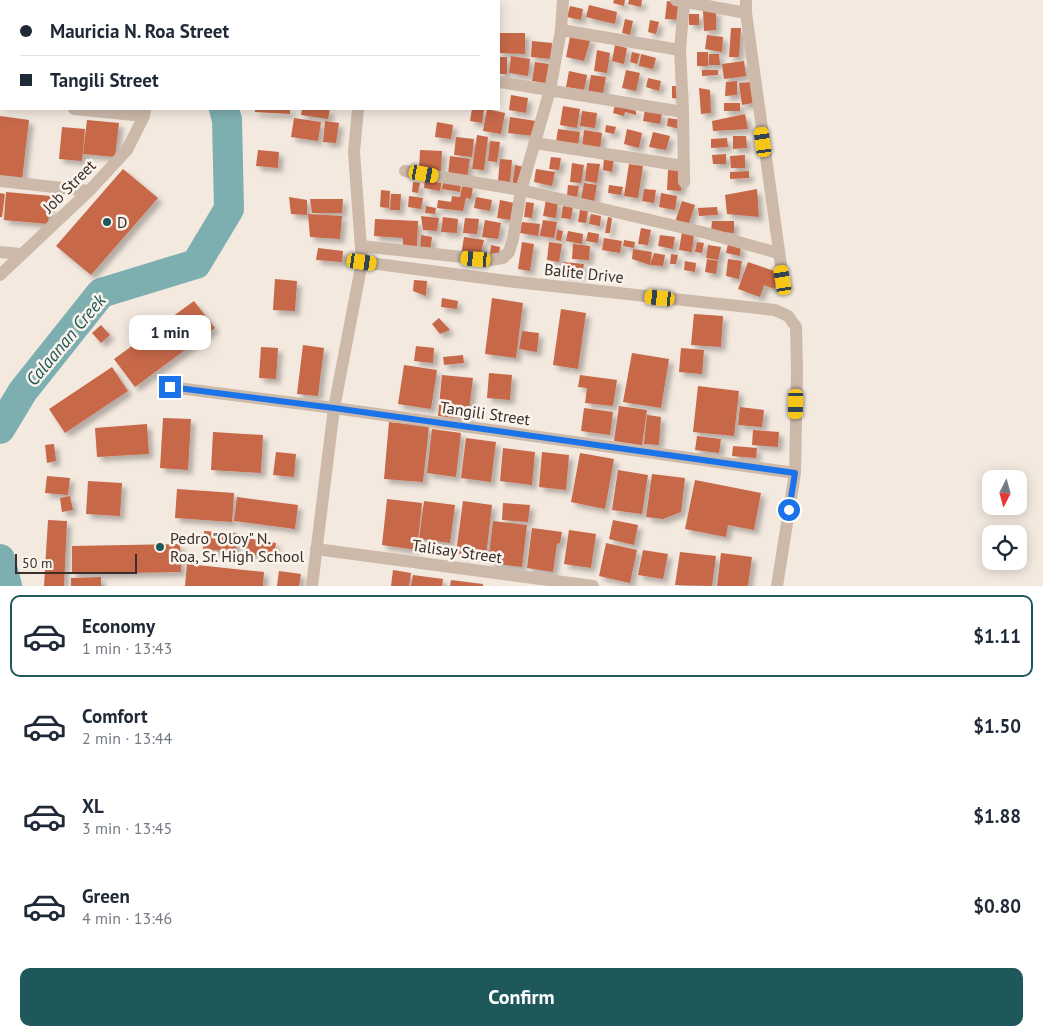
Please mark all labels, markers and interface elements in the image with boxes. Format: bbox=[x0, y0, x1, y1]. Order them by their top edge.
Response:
text: Mauricia N. Roa Street bbox=[50, 19, 229, 43]
text: Tangili Street bbox=[50, 68, 159, 92]
car bbox=[753, 126, 772, 158]
street label: Job Street bbox=[38, 155, 100, 217]
car bbox=[407, 164, 440, 184]
place label: D bbox=[117, 212, 127, 232]
marker: D bbox=[101, 216, 113, 228]
car bbox=[460, 250, 491, 268]
car bbox=[346, 252, 377, 272]
street label: Balite Drive bbox=[543, 259, 625, 287]
car bbox=[773, 264, 792, 296]
water label: Calaanan Creek bbox=[21, 288, 111, 390]
car bbox=[644, 289, 675, 307]
callout: 1 min bbox=[129, 314, 211, 350]
text: 1 min bbox=[150, 322, 190, 342]
route end bbox=[159, 376, 181, 398]
car bbox=[788, 389, 803, 419]
street label: Tangili Street bbox=[439, 397, 532, 429]
north arrow bbox=[982, 470, 1028, 515]
map controls bbox=[982, 470, 1027, 570]
route start bbox=[778, 499, 800, 521]
button: locate bbox=[982, 525, 1027, 570]
place label: Pedro "Oloy" N. Roa, Sr. High School bbox=[170, 528, 305, 566]
street label: Talisay Street bbox=[411, 535, 504, 567]
marker: Pedro "Oloy" N. Roa, Sr. High School bbox=[154, 541, 166, 553]
scale bar bbox=[15, 551, 138, 574]
text: 50 m bbox=[22, 554, 52, 572]
icon: car bbox=[22, 614, 67, 659]
text: Economy bbox=[82, 614, 155, 638]
text: $1.11 bbox=[973, 624, 1021, 648]
text: 1 min · 13:43 bbox=[82, 638, 172, 658]
icon: car bbox=[22, 704, 67, 749]
text: Comfort bbox=[82, 704, 148, 728]
text: $1.50 bbox=[973, 714, 1021, 738]
text: 2 min · 13:44 bbox=[82, 728, 172, 748]
icon: car bbox=[22, 794, 67, 839]
text: XL bbox=[82, 794, 104, 818]
text: $1.88 bbox=[973, 804, 1021, 828]
text: 3 min · 13:45 bbox=[82, 818, 172, 838]
icon: car bbox=[22, 884, 67, 929]
text: Green bbox=[82, 884, 130, 908]
text: $0.80 bbox=[973, 894, 1021, 918]
text: 4 min · 13:46 bbox=[82, 908, 172, 928]
button: Confirm bbox=[20, 968, 1023, 1026]

